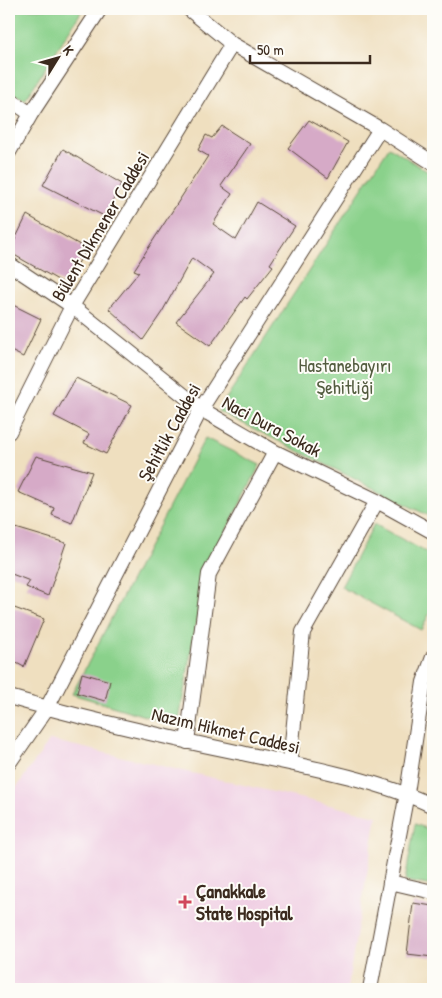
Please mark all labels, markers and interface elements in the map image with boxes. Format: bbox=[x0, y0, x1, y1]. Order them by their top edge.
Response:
north arrow bbox=[32, 32, 82, 82]
scale bar bbox=[250, 32, 370, 64]
text: 50 m bbox=[257, 39, 284, 60]
text: K bbox=[59, 41, 79, 59]
street label: Bülent Dikmener Caddesi bbox=[45, 146, 155, 306]
park label: Hastanebayırı Şehitliği bbox=[299, 352, 391, 400]
street label: Şehitlik Caddesi bbox=[131, 378, 207, 486]
street label: Naci Dura Sokak bbox=[218, 389, 326, 463]
street label: Nazım Hikmet Caddesi bbox=[149, 700, 303, 760]
place label: Çanakkale State Hospital bbox=[196, 878, 293, 927]
marker: Çanakkale State Hospital bbox=[178, 895, 192, 909]

